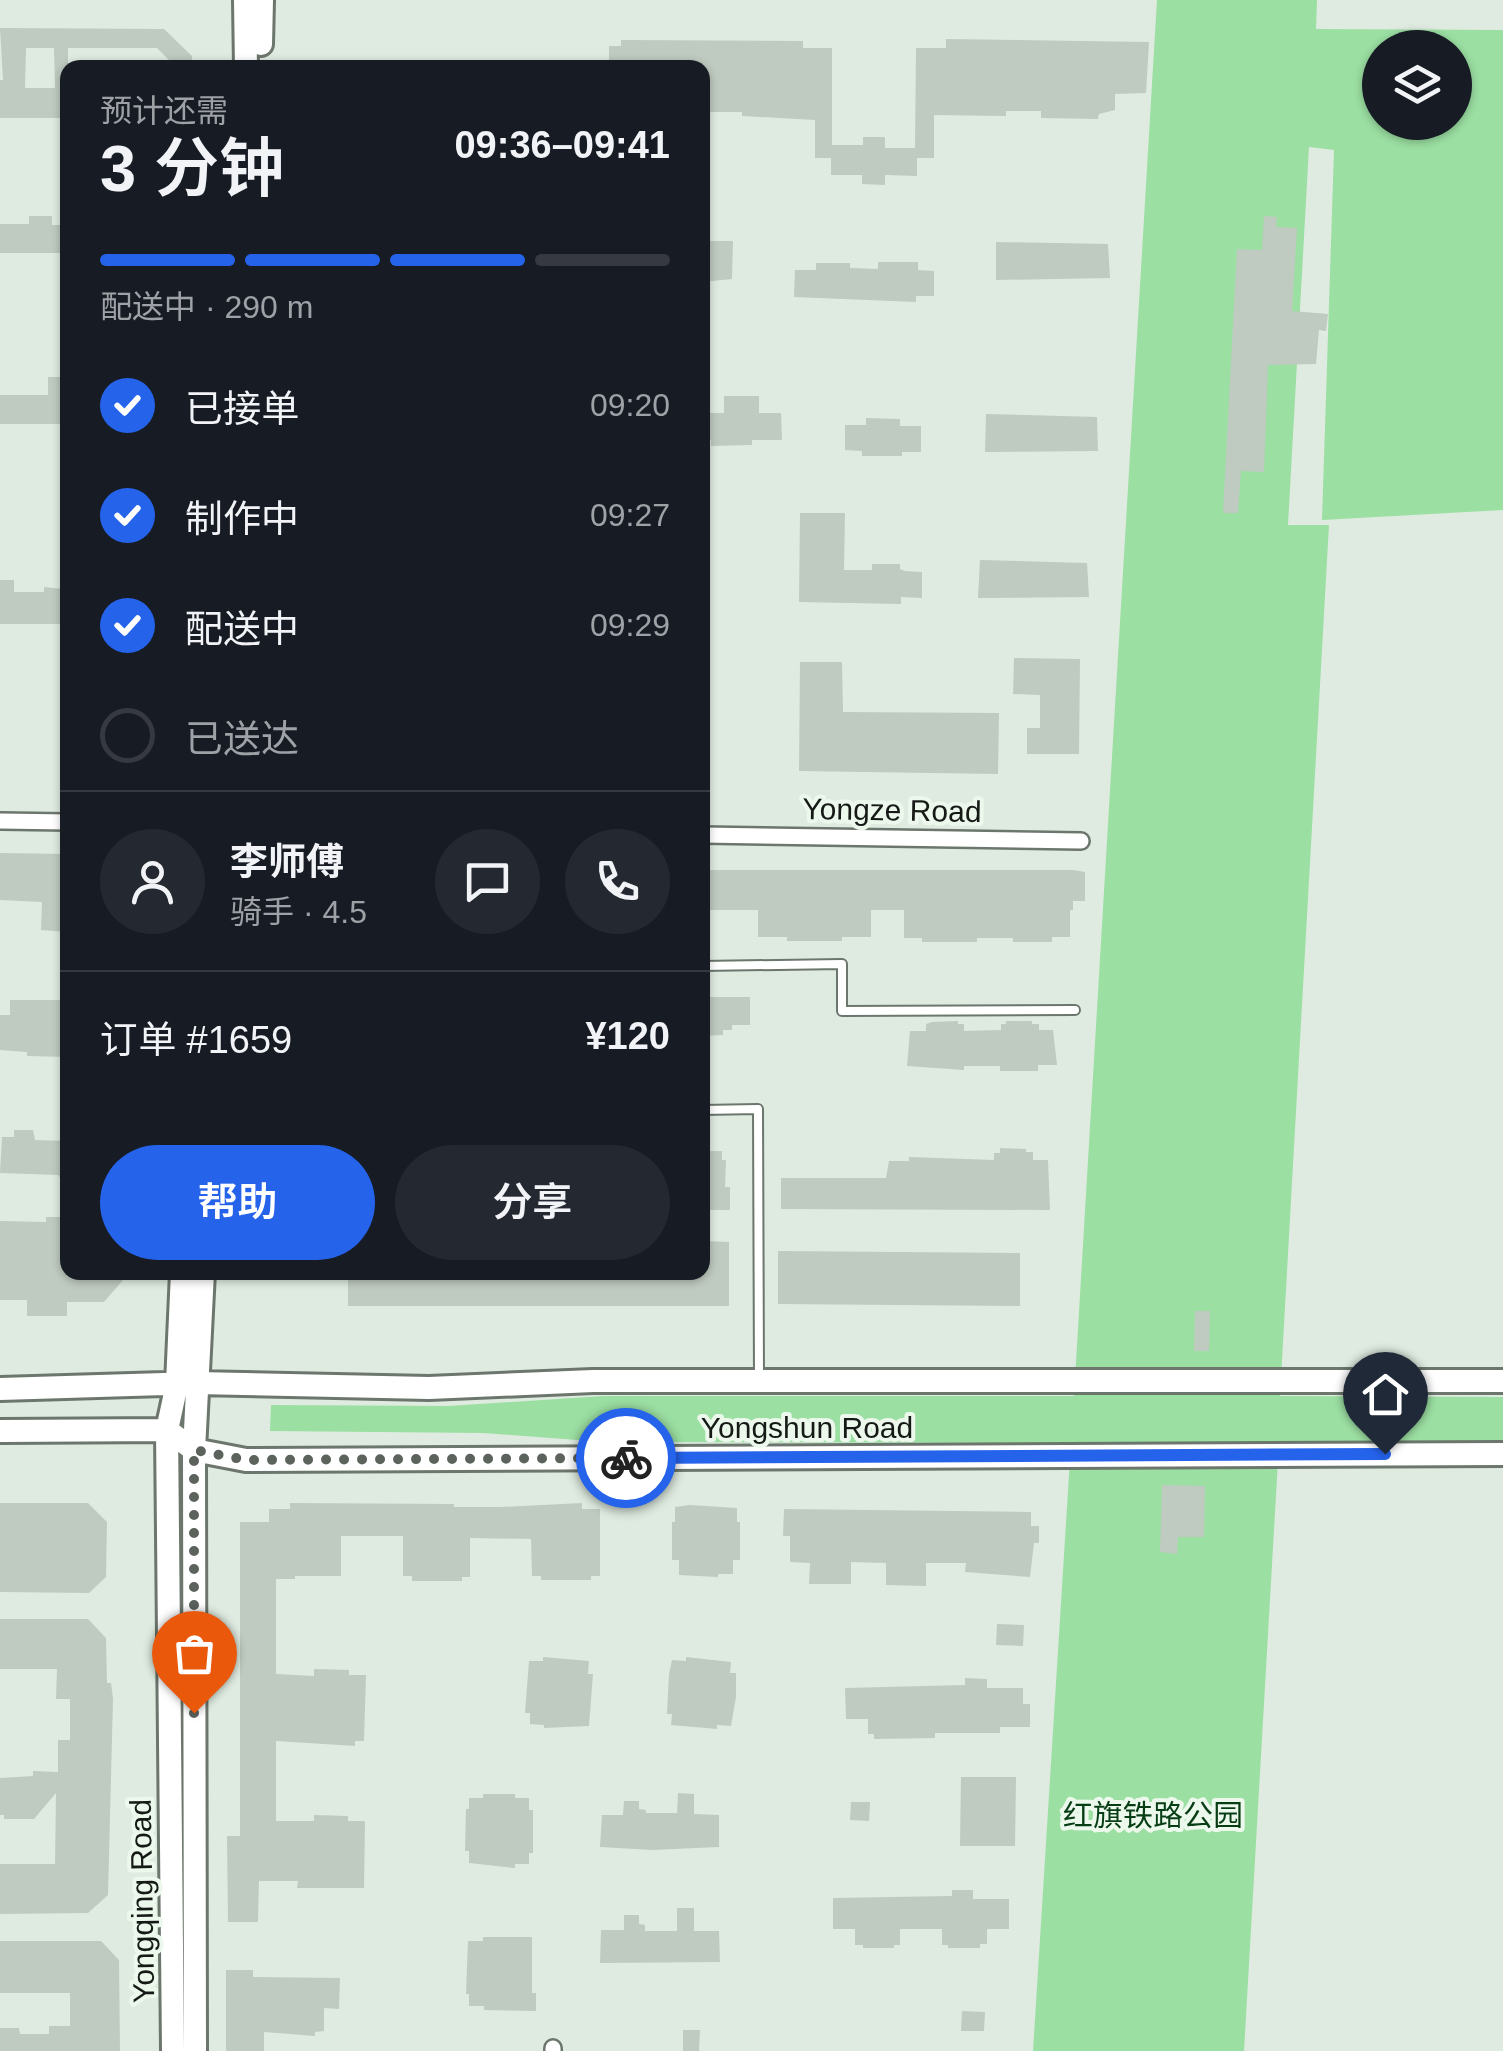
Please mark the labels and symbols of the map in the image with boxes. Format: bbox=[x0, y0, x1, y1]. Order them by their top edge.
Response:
street label: Yongze Road bbox=[802, 792, 982, 828]
pin bbox=[1343, 1352, 1428, 1455]
courier bbox=[576, 1408, 676, 1508]
street label: Yongshun Road bbox=[701, 1411, 913, 1444]
pin bbox=[152, 1611, 237, 1714]
street label: Yongqing Road bbox=[124, 1799, 160, 2003]
park label: 红旗铁路公园 bbox=[1063, 1799, 1243, 1832]

